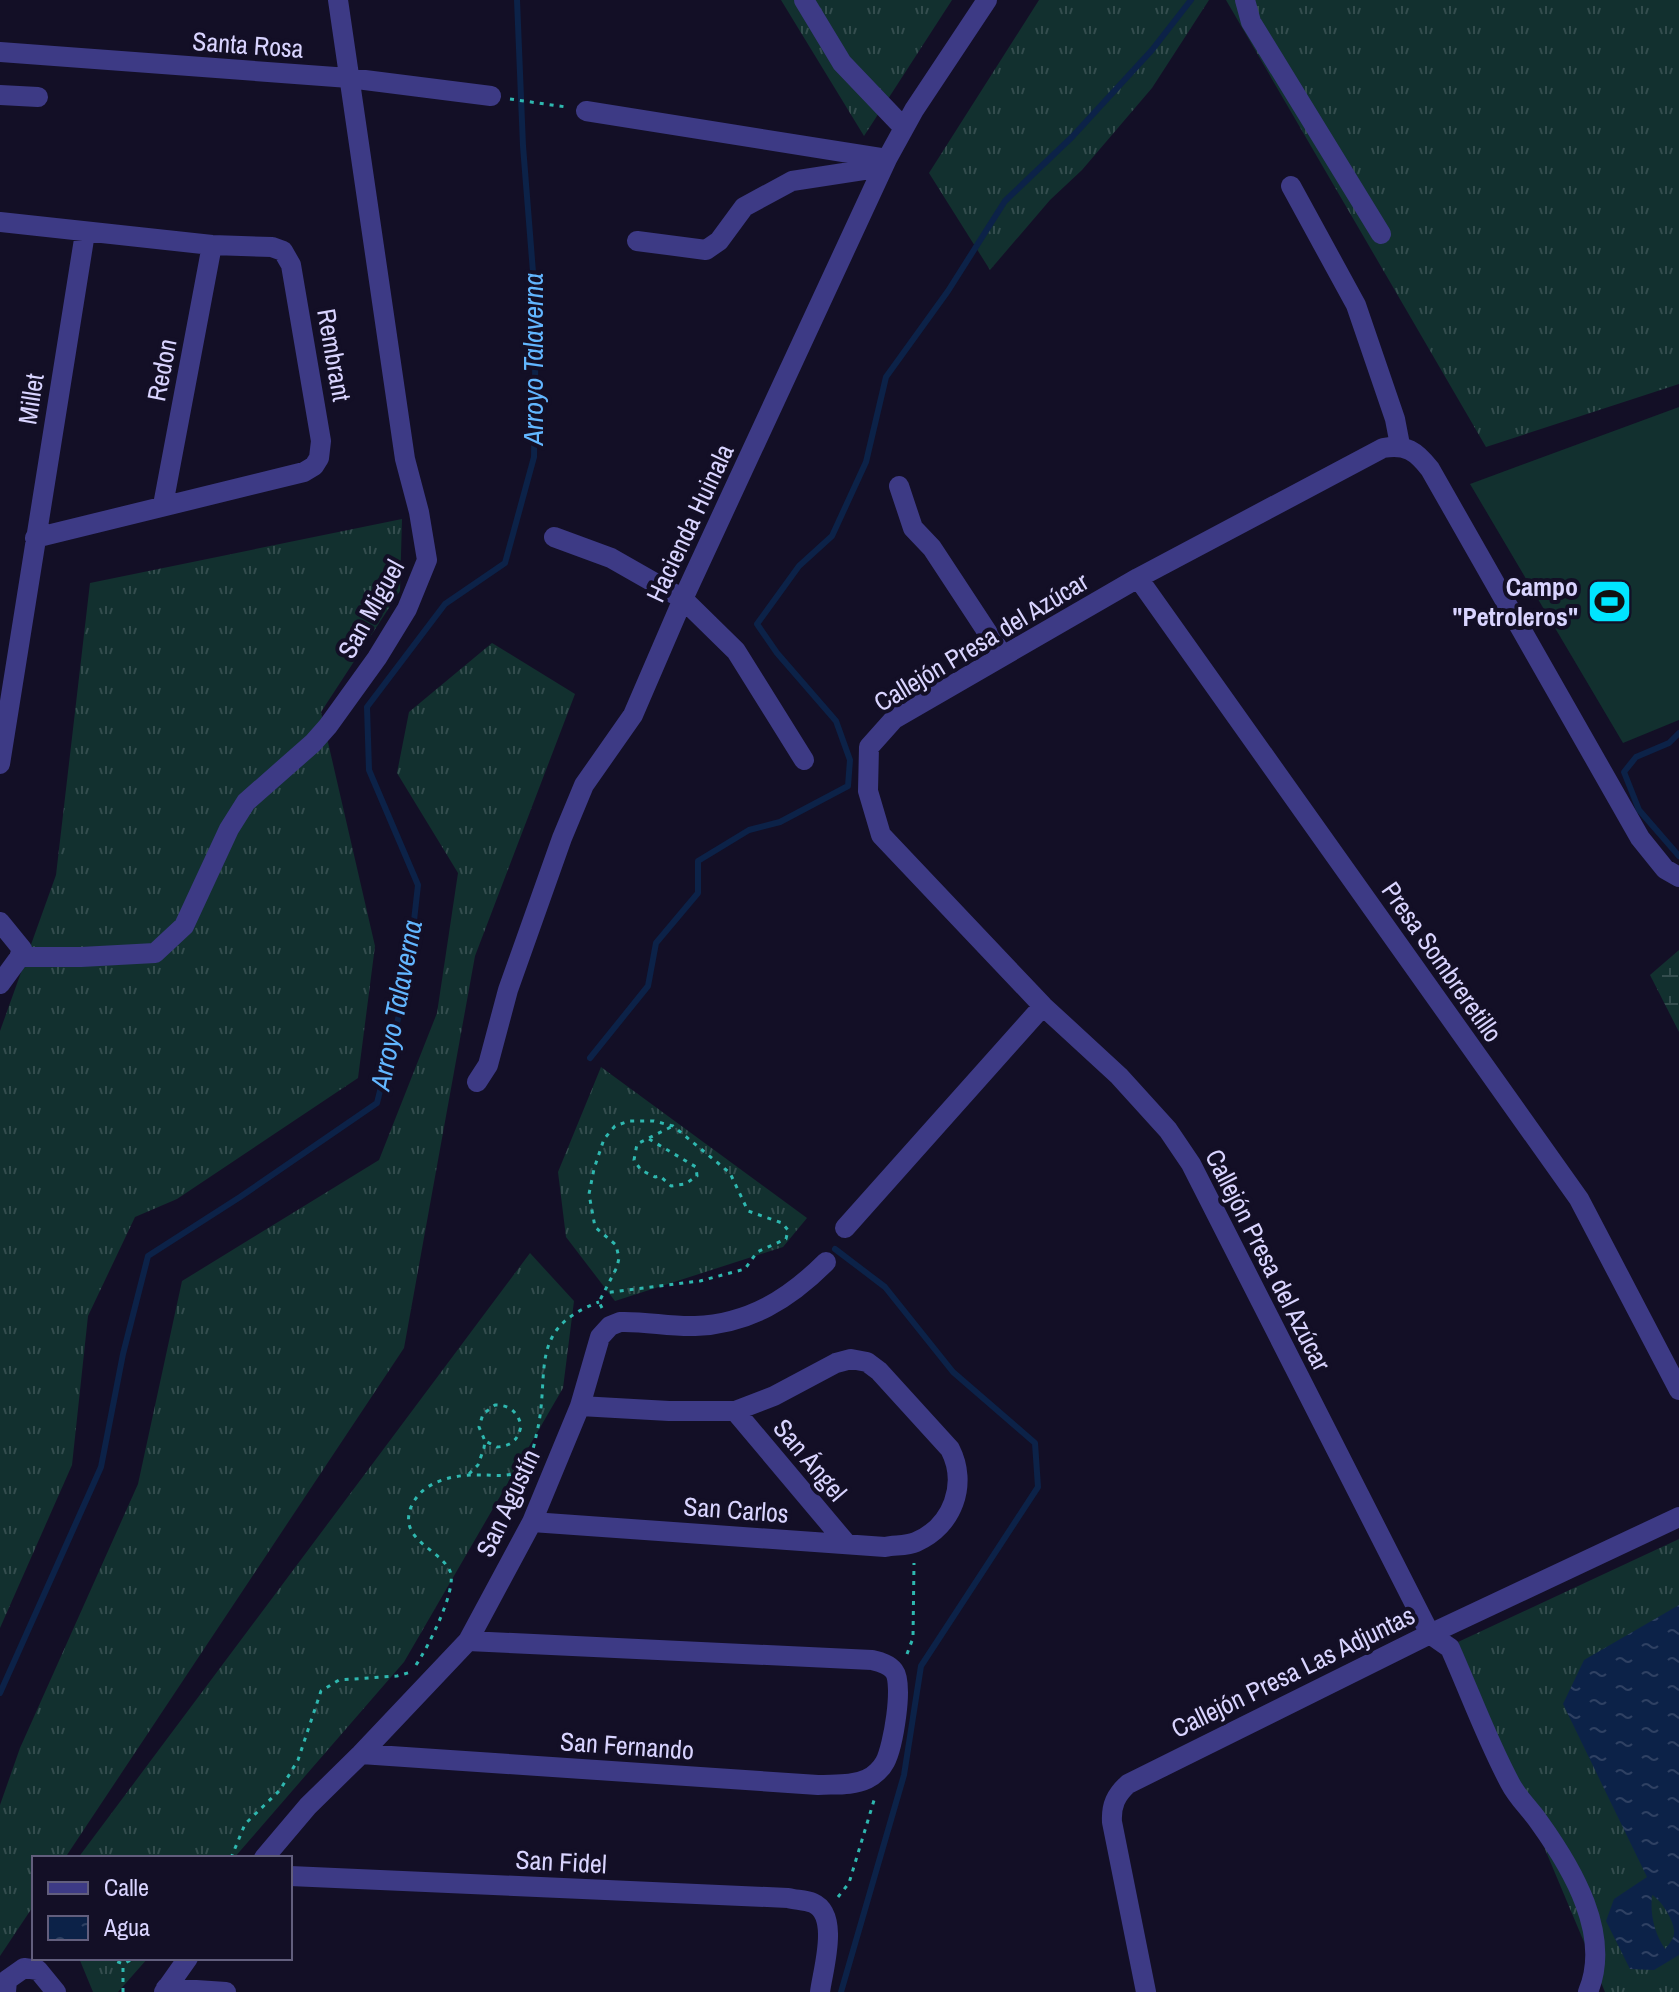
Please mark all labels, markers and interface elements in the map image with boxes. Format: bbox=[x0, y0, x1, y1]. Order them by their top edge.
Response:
street label: Santa Rosa bbox=[191, 23, 305, 66]
water label: Arroyo Talaverna bbox=[514, 273, 552, 447]
street label: Rembrant bbox=[309, 306, 360, 404]
street label: Redon bbox=[138, 336, 185, 404]
street label: Millet bbox=[9, 371, 52, 427]
street label: Hacienda Huinala bbox=[638, 438, 742, 608]
street label: San Miguel bbox=[329, 553, 412, 664]
street label: Callejón Presa del Azúcar bbox=[867, 564, 1094, 719]
place label: Campo "Petroleros" bbox=[1452, 569, 1578, 634]
sports icon: Campo "Petroleros" bbox=[1585, 578, 1633, 626]
street label: Presa Sombreretillo bbox=[1374, 875, 1511, 1049]
water label: Arroyo Talaverna bbox=[361, 917, 431, 1095]
street label: Callejón Presa del Azúcar bbox=[1197, 1143, 1339, 1376]
street label: San Ángel bbox=[766, 1411, 855, 1508]
street label: San Agustín bbox=[467, 1443, 548, 1562]
street label: San Carlos bbox=[682, 1488, 790, 1531]
street label: Callejón Presa Las Adjuntas bbox=[1165, 1597, 1420, 1746]
street label: San Fernando bbox=[559, 1723, 695, 1768]
street label: San Fidel bbox=[515, 1842, 608, 1881]
legend bbox=[32, 1856, 292, 1960]
text: Calle bbox=[104, 1871, 149, 1903]
text: Agua bbox=[103, 1911, 150, 1943]

